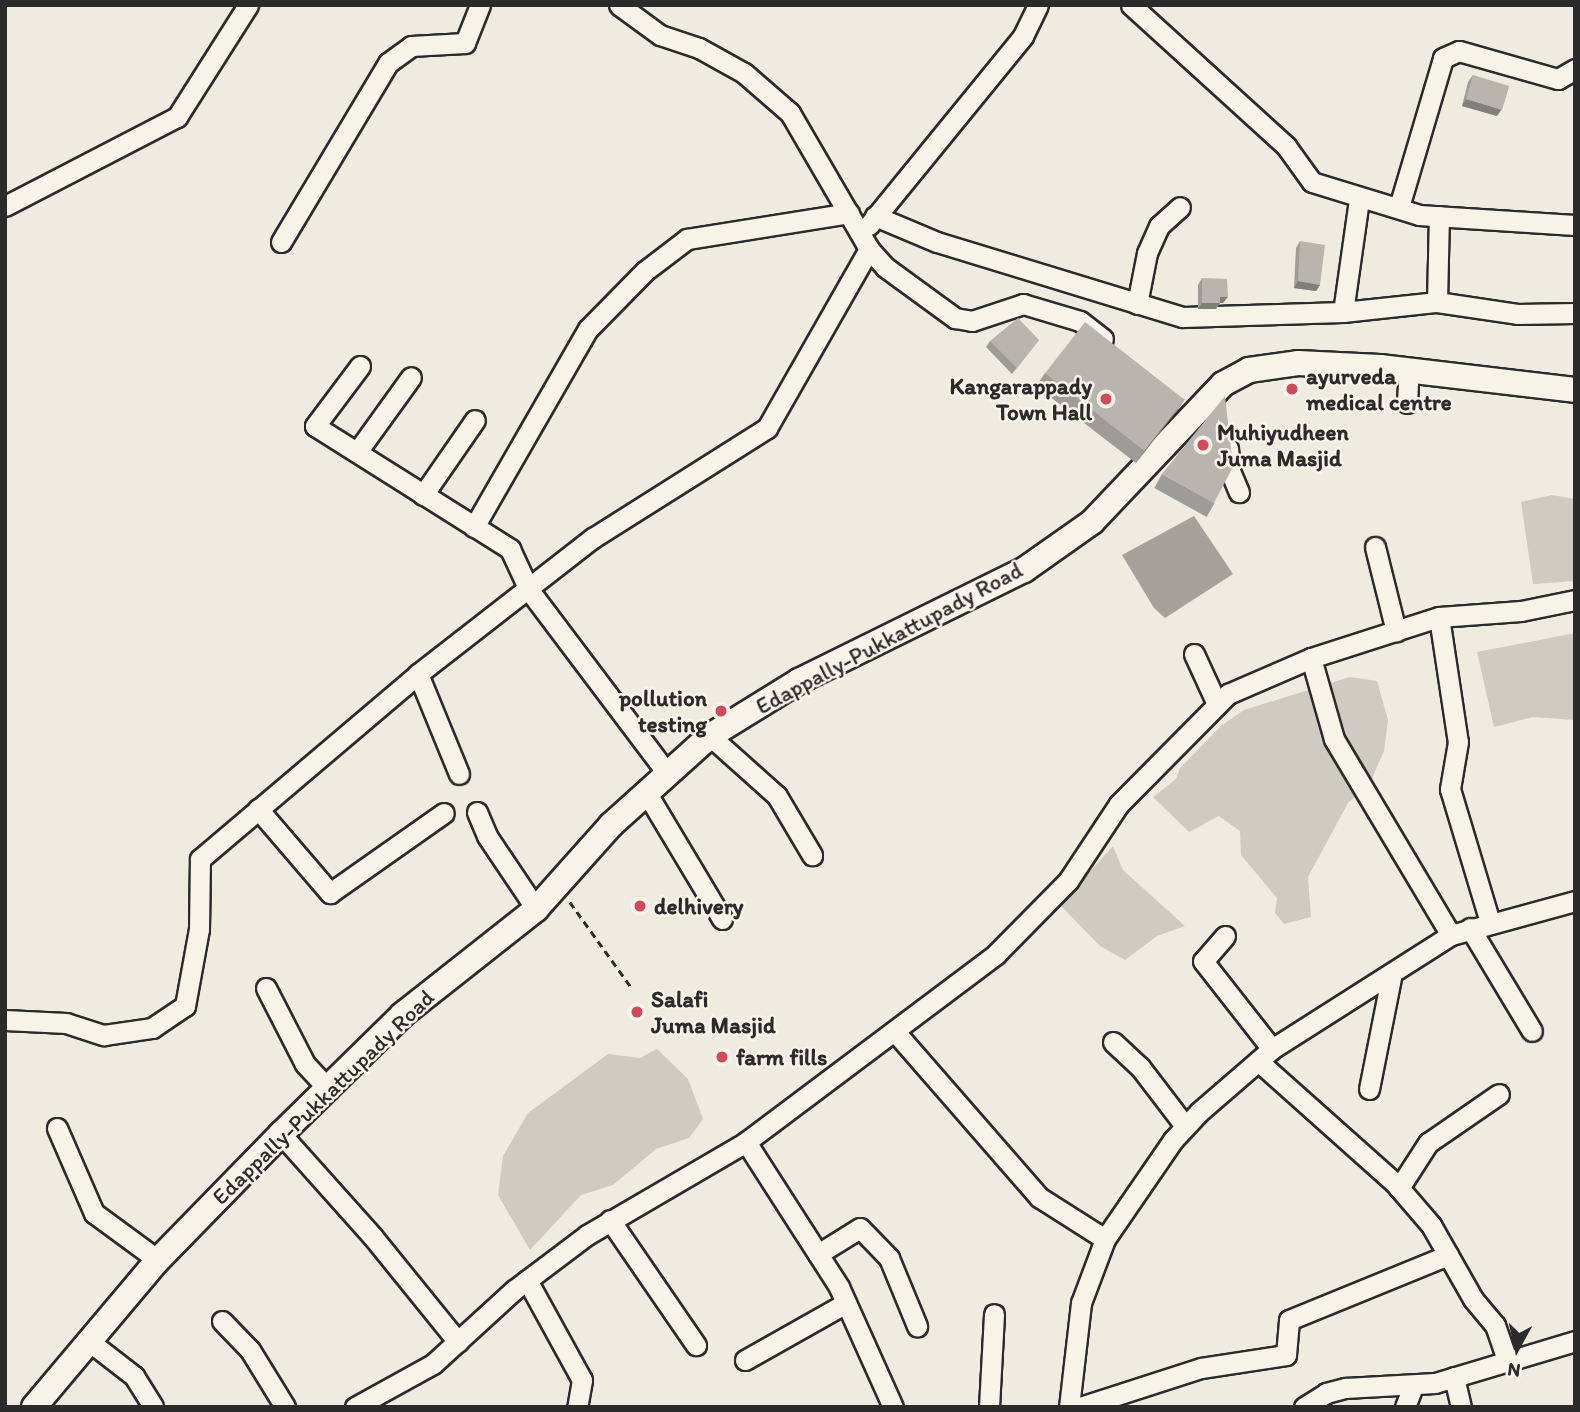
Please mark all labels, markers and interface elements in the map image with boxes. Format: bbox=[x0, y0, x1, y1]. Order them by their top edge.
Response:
place label: ayurveda medical centre bbox=[1306, 362, 1452, 416]
place label: Kangarappady Town Hall bbox=[949, 372, 1092, 426]
marker: ayurveda medical centre bbox=[1284, 381, 1300, 397]
marker: Kangarappady Town Hall bbox=[1098, 391, 1114, 407]
place label: Muhiyudheen Juma Masjid bbox=[1217, 418, 1349, 472]
marker: Muhiyudheen Juma Masjid bbox=[1195, 437, 1211, 453]
street label: Edappally-Pukkattupady Road bbox=[751, 556, 1027, 720]
place label: pollution testing bbox=[619, 684, 707, 738]
marker: pollution testing bbox=[713, 703, 729, 719]
place label: delhivery bbox=[654, 892, 743, 920]
marker: delhivery bbox=[632, 898, 648, 914]
street label: Edappally-Pukkattupady Road bbox=[206, 984, 440, 1210]
place label: Salafi Juma Masjid bbox=[651, 985, 775, 1039]
marker: Salafi Juma Masjid bbox=[629, 1004, 645, 1020]
place label: farm fills bbox=[736, 1043, 827, 1071]
marker: farm fills bbox=[714, 1049, 730, 1065]
north arrow bbox=[1482, 1314, 1552, 1384]
text: N bbox=[1506, 1358, 1522, 1383]

